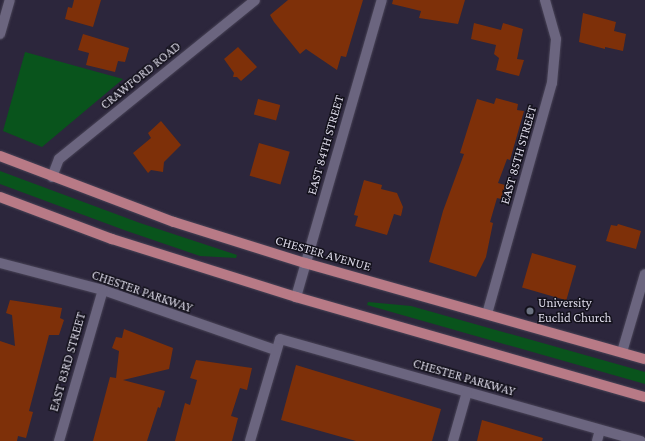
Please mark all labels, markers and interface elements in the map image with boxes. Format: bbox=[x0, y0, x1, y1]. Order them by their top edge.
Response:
street label: CRAWFORD ROAD bbox=[98, 39, 184, 113]
street label: EAST 84TH STREET bbox=[304, 93, 348, 197]
street label: EAST 85TH STREET bbox=[497, 104, 541, 206]
street label: CHESTER AVENUE bbox=[273, 233, 373, 275]
street label: CHESTER PARKWAY bbox=[89, 267, 195, 317]
place label: University Euclid Church bbox=[538, 296, 611, 327]
marker: University Euclid Church bbox=[525, 306, 535, 316]
street label: EAST 83RD STREET bbox=[46, 311, 90, 413]
street label: CHESTER PARKWAY bbox=[411, 356, 517, 400]

